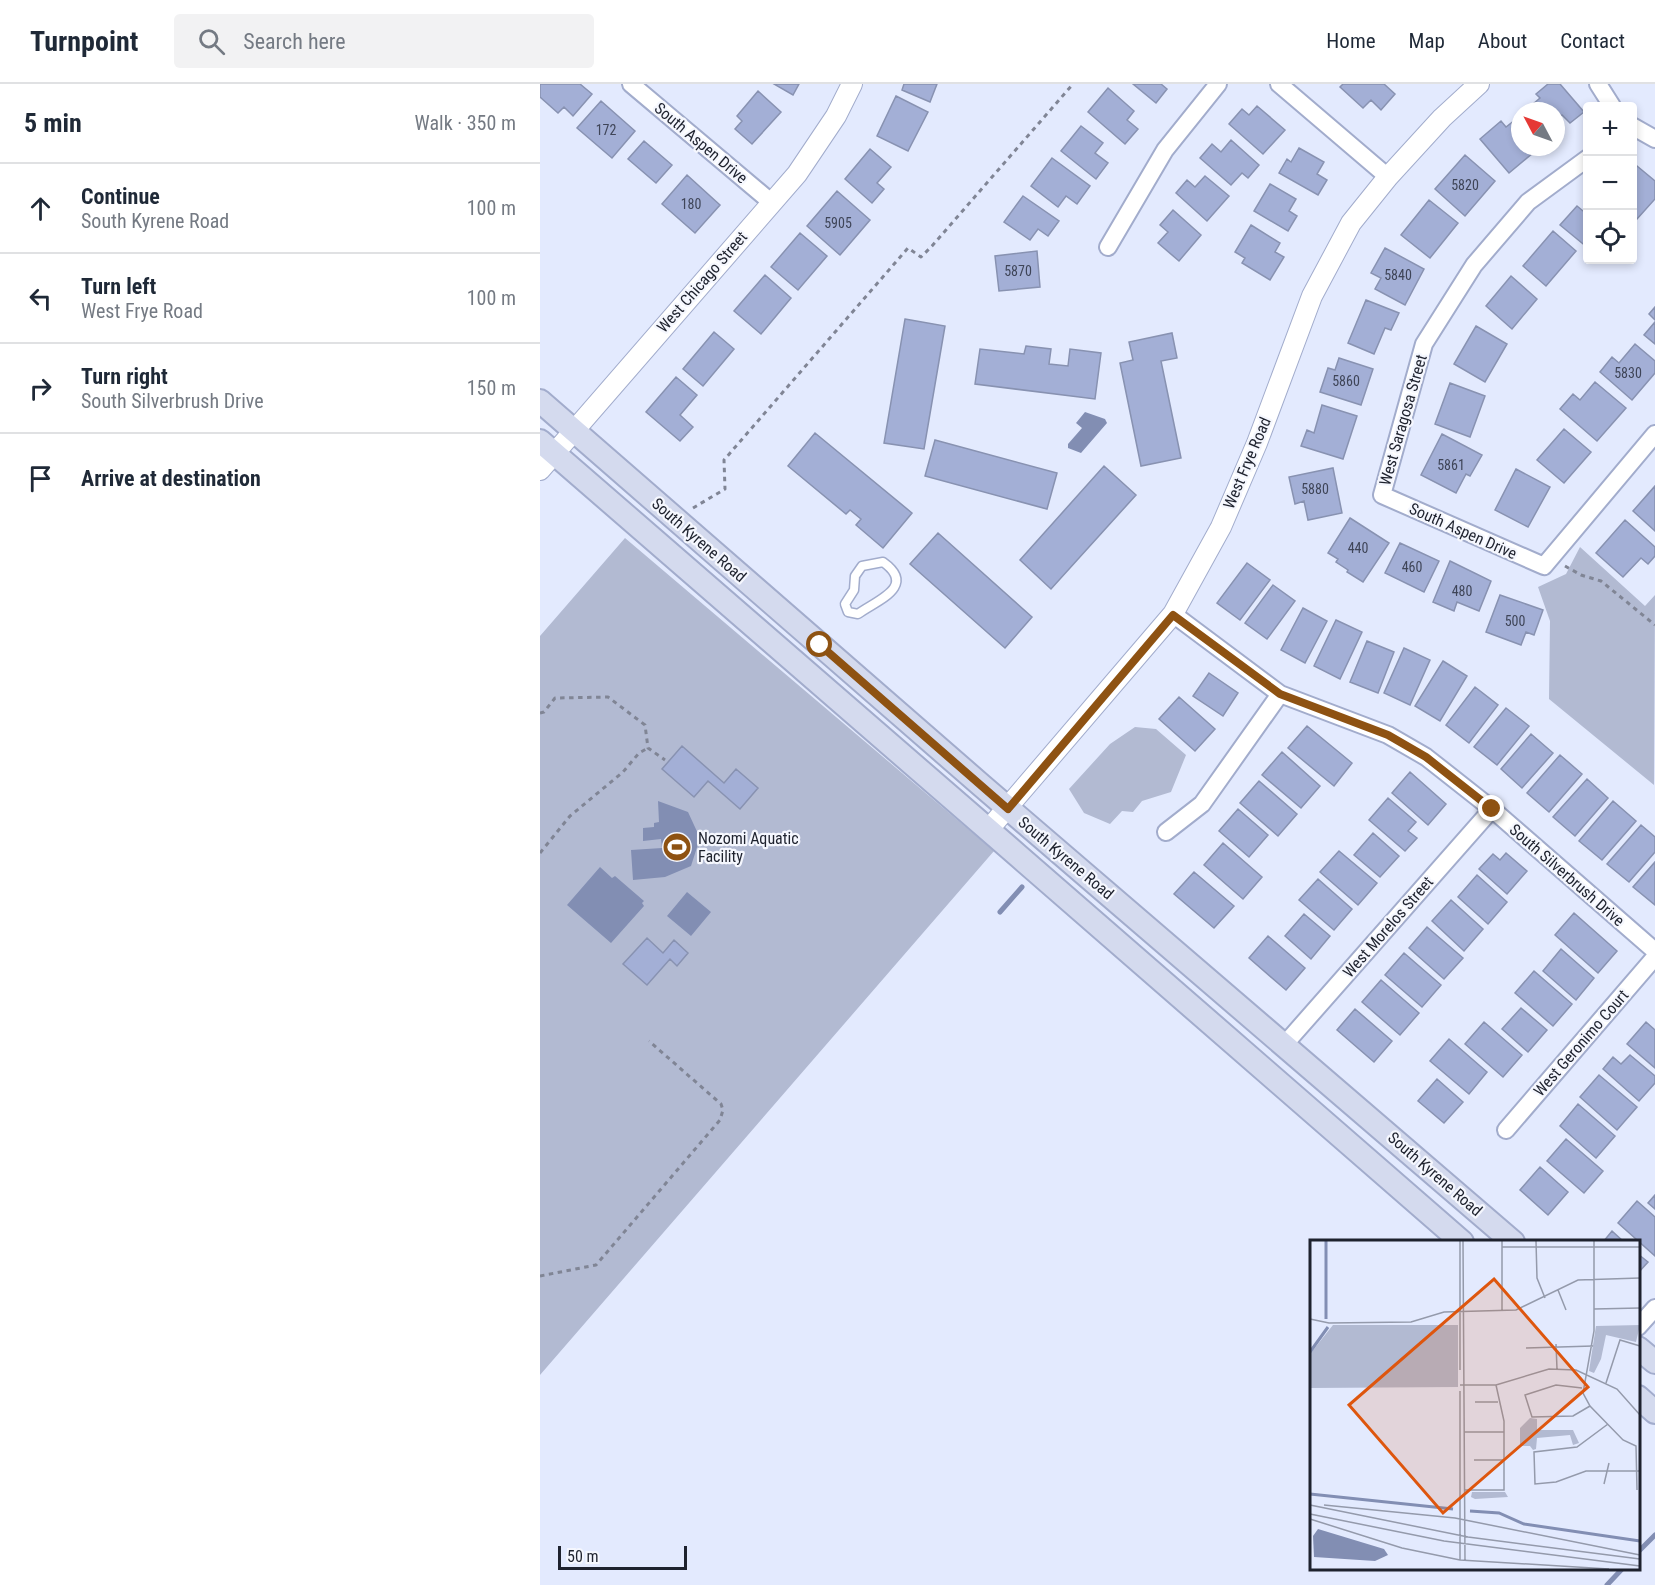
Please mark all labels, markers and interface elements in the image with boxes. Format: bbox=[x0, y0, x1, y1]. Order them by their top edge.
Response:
search box bbox=[174, 14, 594, 68]
text: Turnpoint bbox=[30, 25, 138, 58]
icon: search bbox=[195, 25, 228, 58]
text: Search here bbox=[243, 29, 346, 54]
text: Home bbox=[1326, 29, 1376, 53]
text: Map bbox=[1409, 29, 1445, 53]
text: About bbox=[1478, 29, 1527, 53]
text: Contact bbox=[1560, 29, 1625, 53]
street label: South Aspen Drive bbox=[651, 99, 751, 187]
north arrow bbox=[1511, 102, 1565, 156]
map controls bbox=[1583, 102, 1637, 264]
button: + bbox=[1583, 102, 1637, 156]
text: 5 min bbox=[24, 108, 82, 138]
text: Walk · 350 m bbox=[415, 111, 516, 135]
house number: 172 bbox=[596, 122, 616, 138]
button: − bbox=[1583, 156, 1637, 210]
house number: 5820 bbox=[1451, 177, 1479, 193]
text: Continue bbox=[81, 184, 160, 209]
icon: ahead bbox=[24, 192, 57, 225]
text: 100 m bbox=[467, 196, 516, 220]
house number: 180 bbox=[681, 196, 701, 212]
text: South Kyrene Road bbox=[81, 209, 229, 233]
button: locate bbox=[1583, 210, 1637, 264]
house number: 5905 bbox=[824, 215, 852, 231]
street label: West Chicago Street bbox=[653, 227, 751, 336]
house number: 5870 bbox=[1004, 263, 1032, 279]
house number: 5840 bbox=[1384, 267, 1412, 283]
text: Turn left bbox=[81, 274, 156, 299]
icon: left bbox=[24, 282, 57, 315]
text: 100 m bbox=[467, 286, 516, 310]
text: West Frye Road bbox=[81, 299, 203, 323]
street label: West Saragosa Street bbox=[1375, 352, 1431, 488]
text: Turn right bbox=[81, 364, 168, 389]
house number: 5830 bbox=[1614, 365, 1642, 381]
icon: right bbox=[24, 372, 57, 405]
house number: 5860 bbox=[1332, 373, 1360, 389]
text: 150 m bbox=[467, 376, 516, 400]
text: South Silverbrush Drive bbox=[81, 389, 264, 413]
street label: West Frye Road bbox=[1219, 414, 1275, 512]
house number: 5861 bbox=[1437, 457, 1465, 473]
icon: arrive bbox=[24, 462, 57, 495]
text: Arrive at destination bbox=[81, 466, 261, 491]
house number: 5880 bbox=[1301, 481, 1329, 497]
street label: South Kyrene Road bbox=[648, 494, 750, 586]
street label: South Aspen Drive bbox=[1406, 499, 1520, 563]
house number: 440 bbox=[1348, 540, 1368, 556]
house number: 460 bbox=[1402, 559, 1422, 575]
house number: 480 bbox=[1452, 583, 1472, 599]
house number: 500 bbox=[1505, 613, 1525, 629]
route start bbox=[806, 631, 832, 657]
route end bbox=[1478, 795, 1504, 821]
street label: South Kyrene Road bbox=[1014, 813, 1118, 903]
street label: South Silverbrush Drive bbox=[1506, 820, 1628, 930]
place label: Nozomi Aquatic Facility bbox=[698, 829, 799, 866]
sports icon: Nozomi Aquatic Facility bbox=[661, 831, 693, 863]
street label: West Morelos Street bbox=[1339, 872, 1437, 981]
street label: West Geronimo Court bbox=[1530, 986, 1633, 1100]
street label: South Kyrene Road bbox=[1384, 1128, 1486, 1220]
inset map bbox=[1310, 1240, 1640, 1570]
scale bar bbox=[558, 1543, 687, 1570]
text: 50 m bbox=[567, 1547, 599, 1566]

